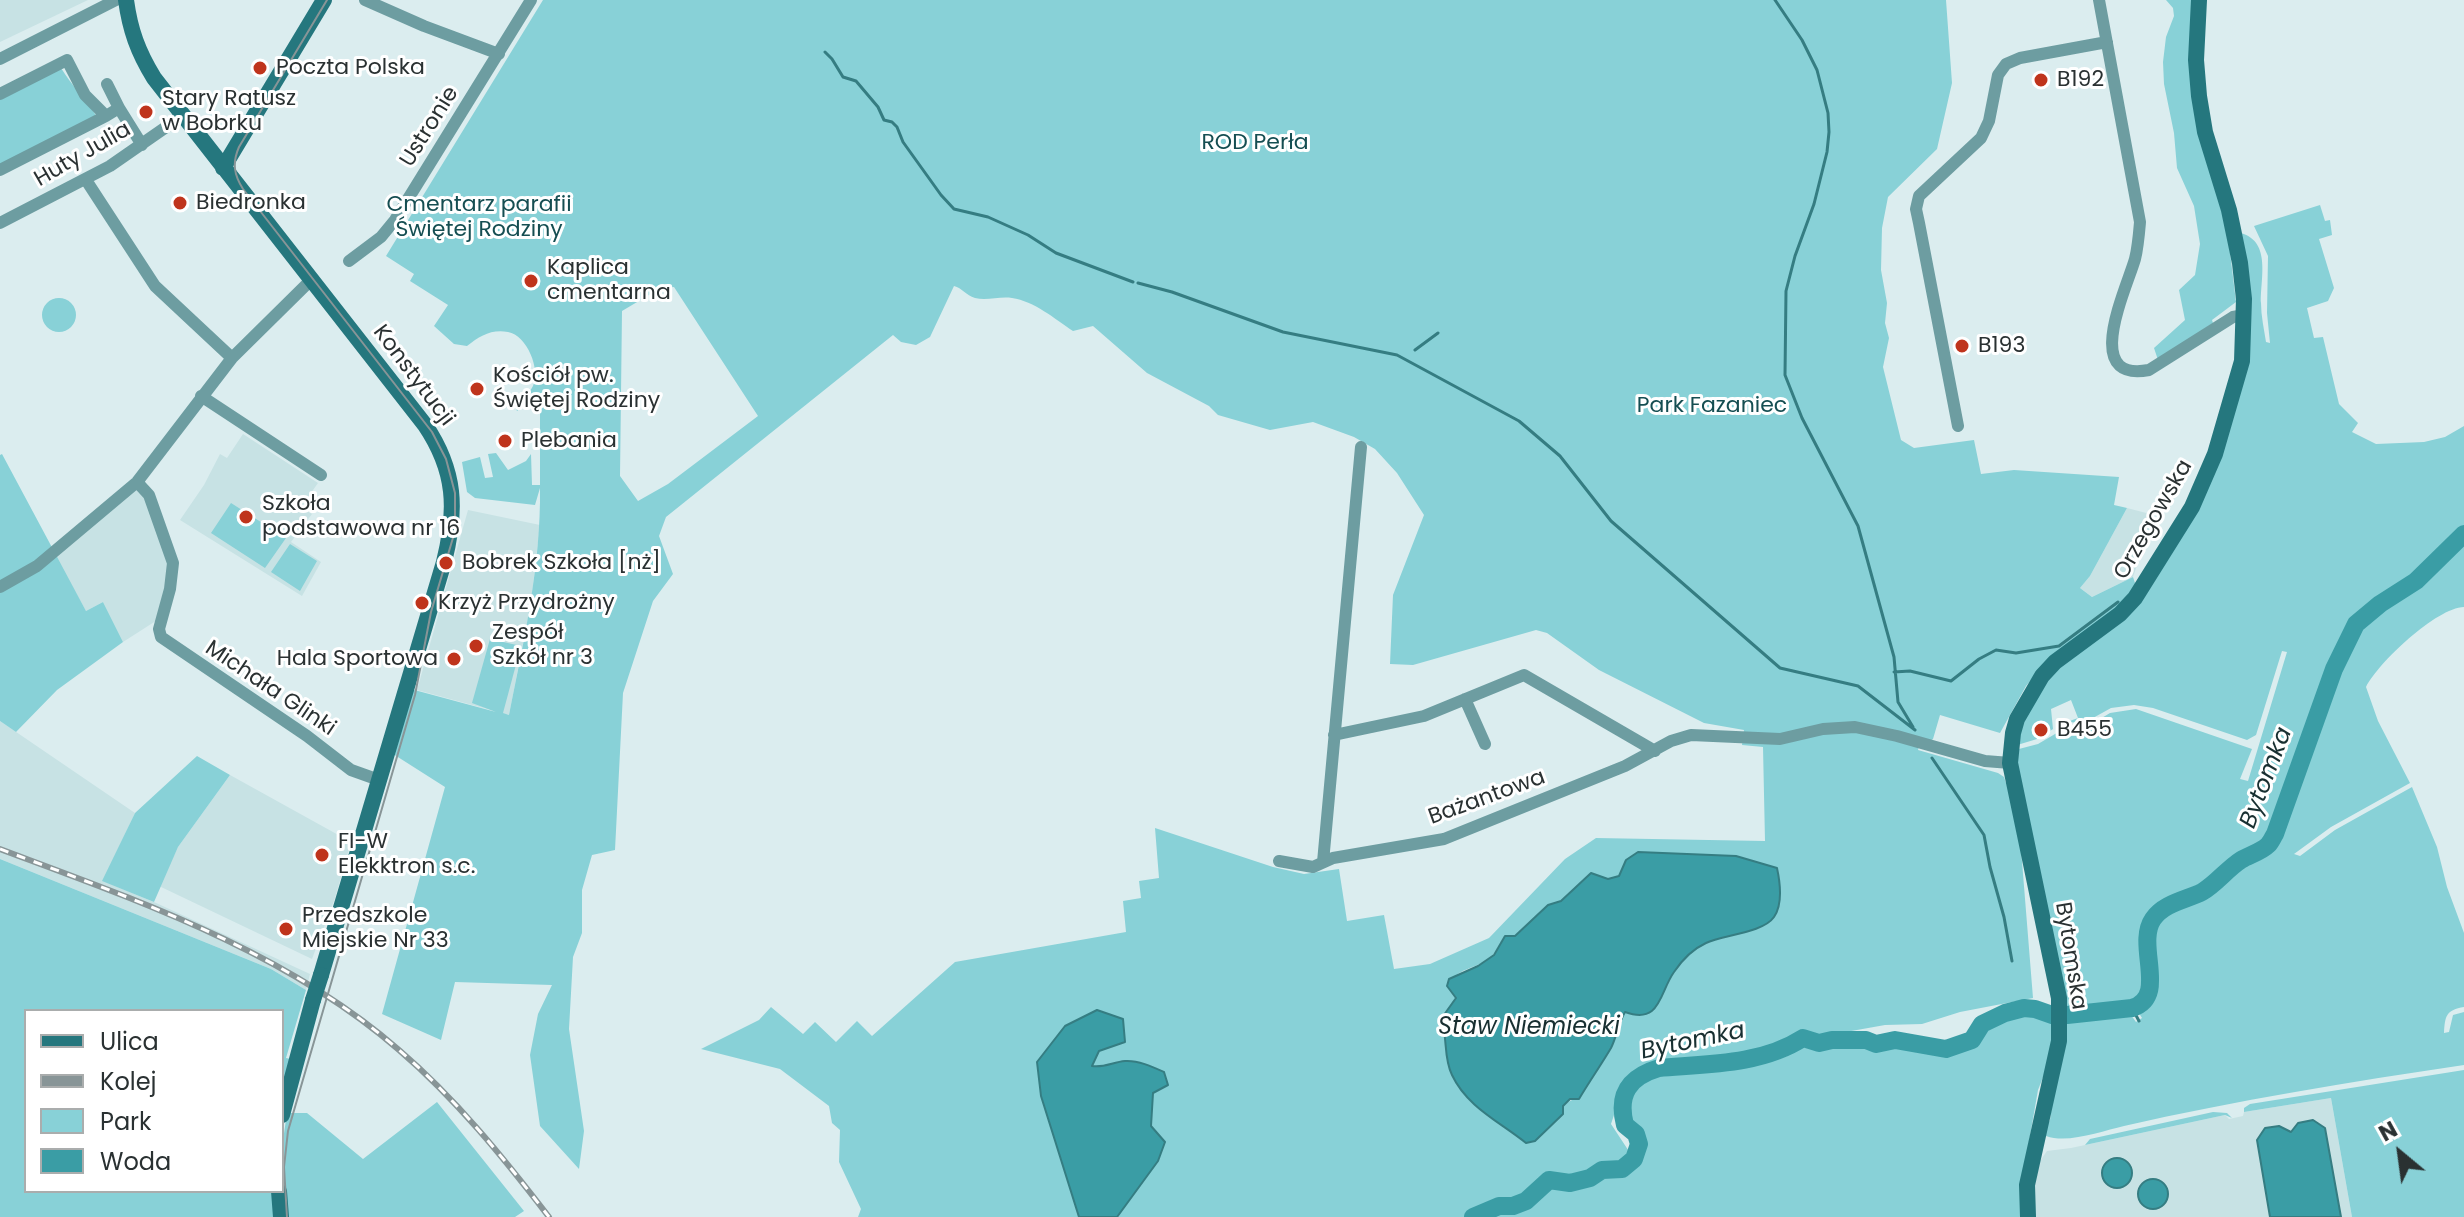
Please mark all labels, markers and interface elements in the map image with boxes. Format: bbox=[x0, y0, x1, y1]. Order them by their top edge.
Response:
place label: Poczta Polska bbox=[276, 55, 425, 81]
marker: Poczta Polska bbox=[251, 59, 269, 77]
place label: B192 bbox=[2057, 67, 2104, 93]
marker: B192 bbox=[2032, 71, 2050, 89]
street label: Ustronie bbox=[395, 82, 465, 172]
place label: Stary Ratusz w Bobrku bbox=[162, 86, 296, 138]
marker: Stary Ratusz w Bobrku bbox=[137, 103, 155, 121]
street label: Huty Julia bbox=[30, 117, 136, 193]
park label: ROD Perła bbox=[1201, 130, 1309, 156]
place label: Biedronka bbox=[196, 190, 306, 216]
park label: Cmentarz parafii Świętej Rodziny bbox=[386, 192, 572, 244]
marker: Biedronka bbox=[171, 194, 189, 212]
place label: Kaplica cmentarna bbox=[547, 255, 671, 306]
marker: Kaplica cmentarna bbox=[522, 272, 540, 290]
street label: Konstytucji bbox=[366, 320, 460, 432]
place label: B193 bbox=[1978, 333, 2025, 359]
marker: B193 bbox=[1953, 337, 1971, 355]
place label: Kościół pw. Świętej Rodziny bbox=[493, 363, 660, 414]
marker: Kościół pw. Świętej Rodziny bbox=[468, 380, 486, 398]
park label: Park Fazaniec bbox=[1637, 393, 1787, 419]
place label: Plebania bbox=[521, 428, 617, 454]
marker: Plebania bbox=[496, 432, 514, 450]
street label: Orzegowska bbox=[2109, 455, 2199, 585]
place label: Szkoła podstawowa nr 16 bbox=[262, 491, 460, 542]
marker: Szkoła podstawowa nr 16 bbox=[237, 508, 255, 526]
place label: Bobrek Szkoła [nż] bbox=[462, 550, 661, 576]
marker: Bobrek Szkoła [nż] bbox=[437, 554, 455, 572]
place label: Krzyż Przydrożny bbox=[438, 590, 615, 616]
marker: Krzyż Przydrożny bbox=[413, 594, 431, 612]
place label: Zespół Szkół nr 3 bbox=[492, 620, 593, 672]
street label: Michała Glinki bbox=[200, 636, 340, 742]
marker: Zespół Szkół nr 3 bbox=[467, 637, 485, 655]
place label: Hala Sportowa bbox=[277, 646, 438, 672]
marker: Hala Sportowa bbox=[445, 650, 463, 668]
place label: B455 bbox=[2057, 717, 2112, 743]
marker: B455 bbox=[2032, 721, 2050, 739]
water label: Bytomka bbox=[2235, 724, 2299, 832]
street label: Bażantowa bbox=[1425, 765, 1549, 831]
place label: FI-W Elekktron s.c. bbox=[338, 829, 475, 880]
marker: FI-W Elekktron s.c. bbox=[313, 846, 331, 864]
street label: Bytomska bbox=[2048, 900, 2092, 1012]
place label: Przedszkole Miejskie Nr 33 bbox=[302, 903, 449, 954]
marker: Przedszkole Miejskie Nr 33 bbox=[277, 920, 295, 938]
legend bbox=[24, 1009, 284, 1193]
water label: Staw Niemiecki bbox=[1438, 1014, 1620, 1042]
water label: Bytomka bbox=[1638, 1017, 1748, 1067]
text: Ulica bbox=[100, 1025, 159, 1058]
text: Kolej bbox=[100, 1065, 156, 1098]
text: Park bbox=[100, 1105, 151, 1138]
north arrow bbox=[2360, 1113, 2440, 1193]
text: N bbox=[2373, 1114, 2403, 1149]
text: Woda bbox=[100, 1145, 171, 1178]

